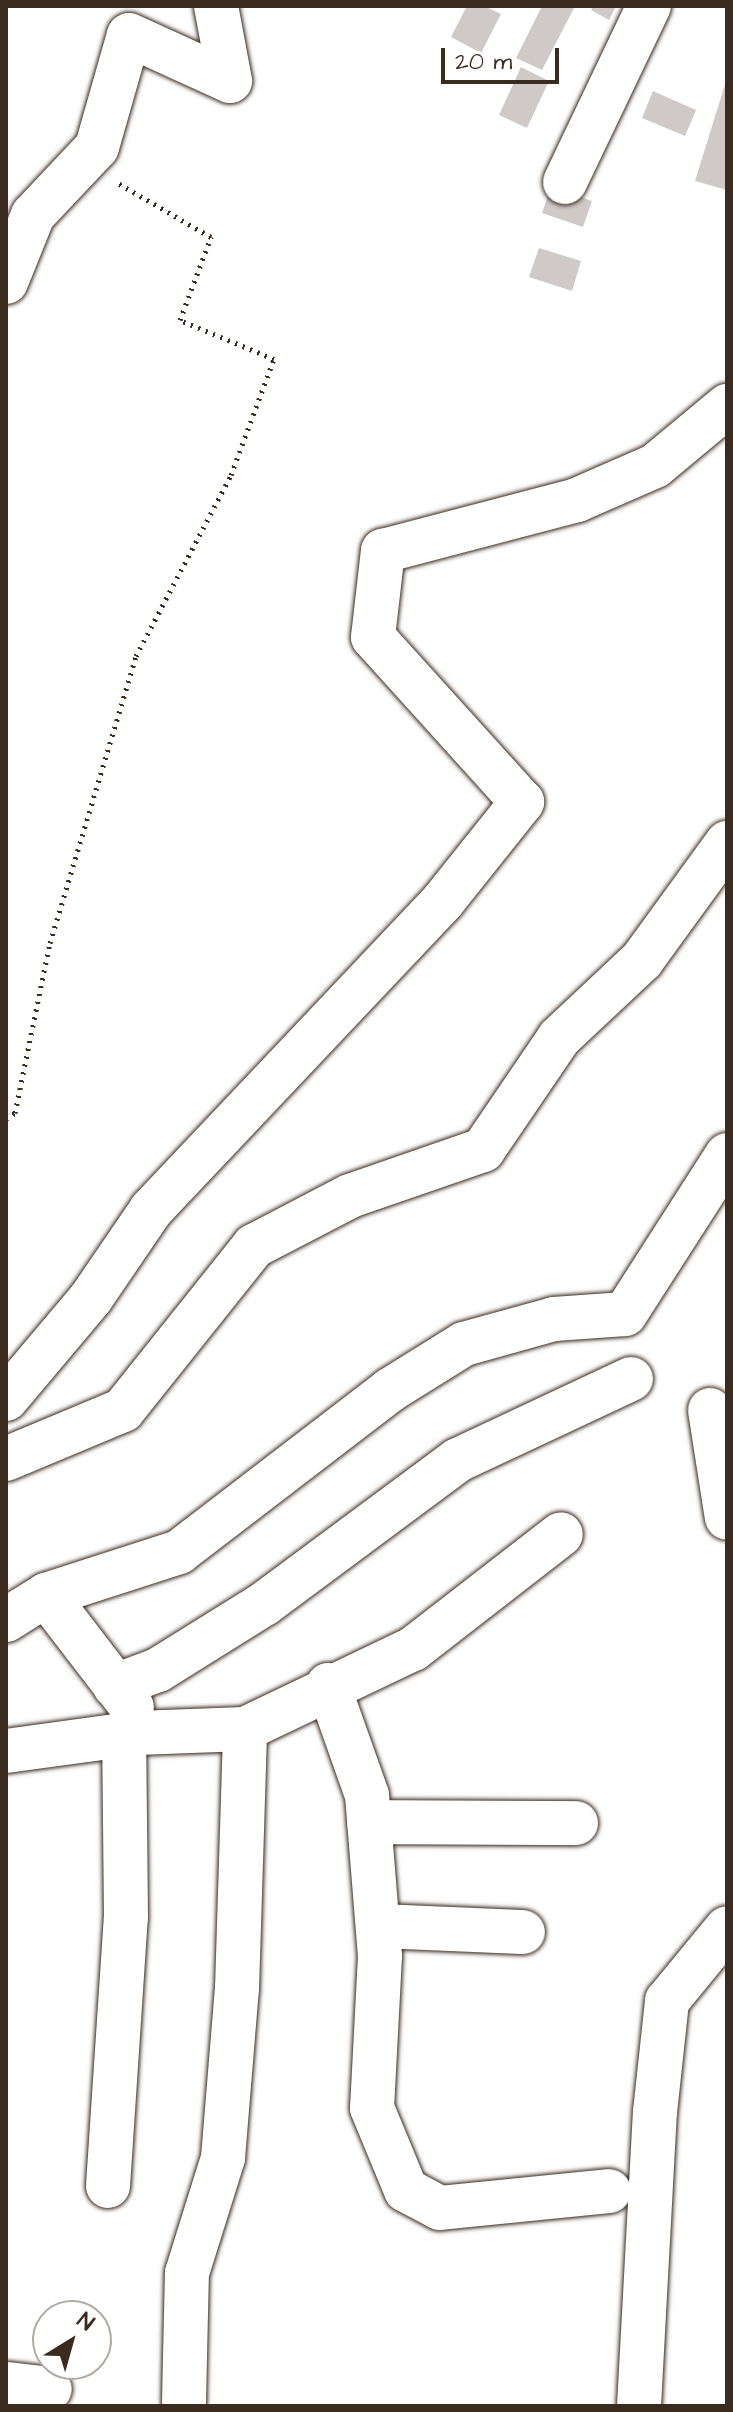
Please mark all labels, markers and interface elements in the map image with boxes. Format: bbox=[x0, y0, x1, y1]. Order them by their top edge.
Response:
scale bar bbox=[445, 32, 563, 82]
text: 20 m bbox=[455, 45, 512, 79]
north arrow bbox=[32, 2300, 112, 2380]
text: N bbox=[71, 2305, 100, 2339]

